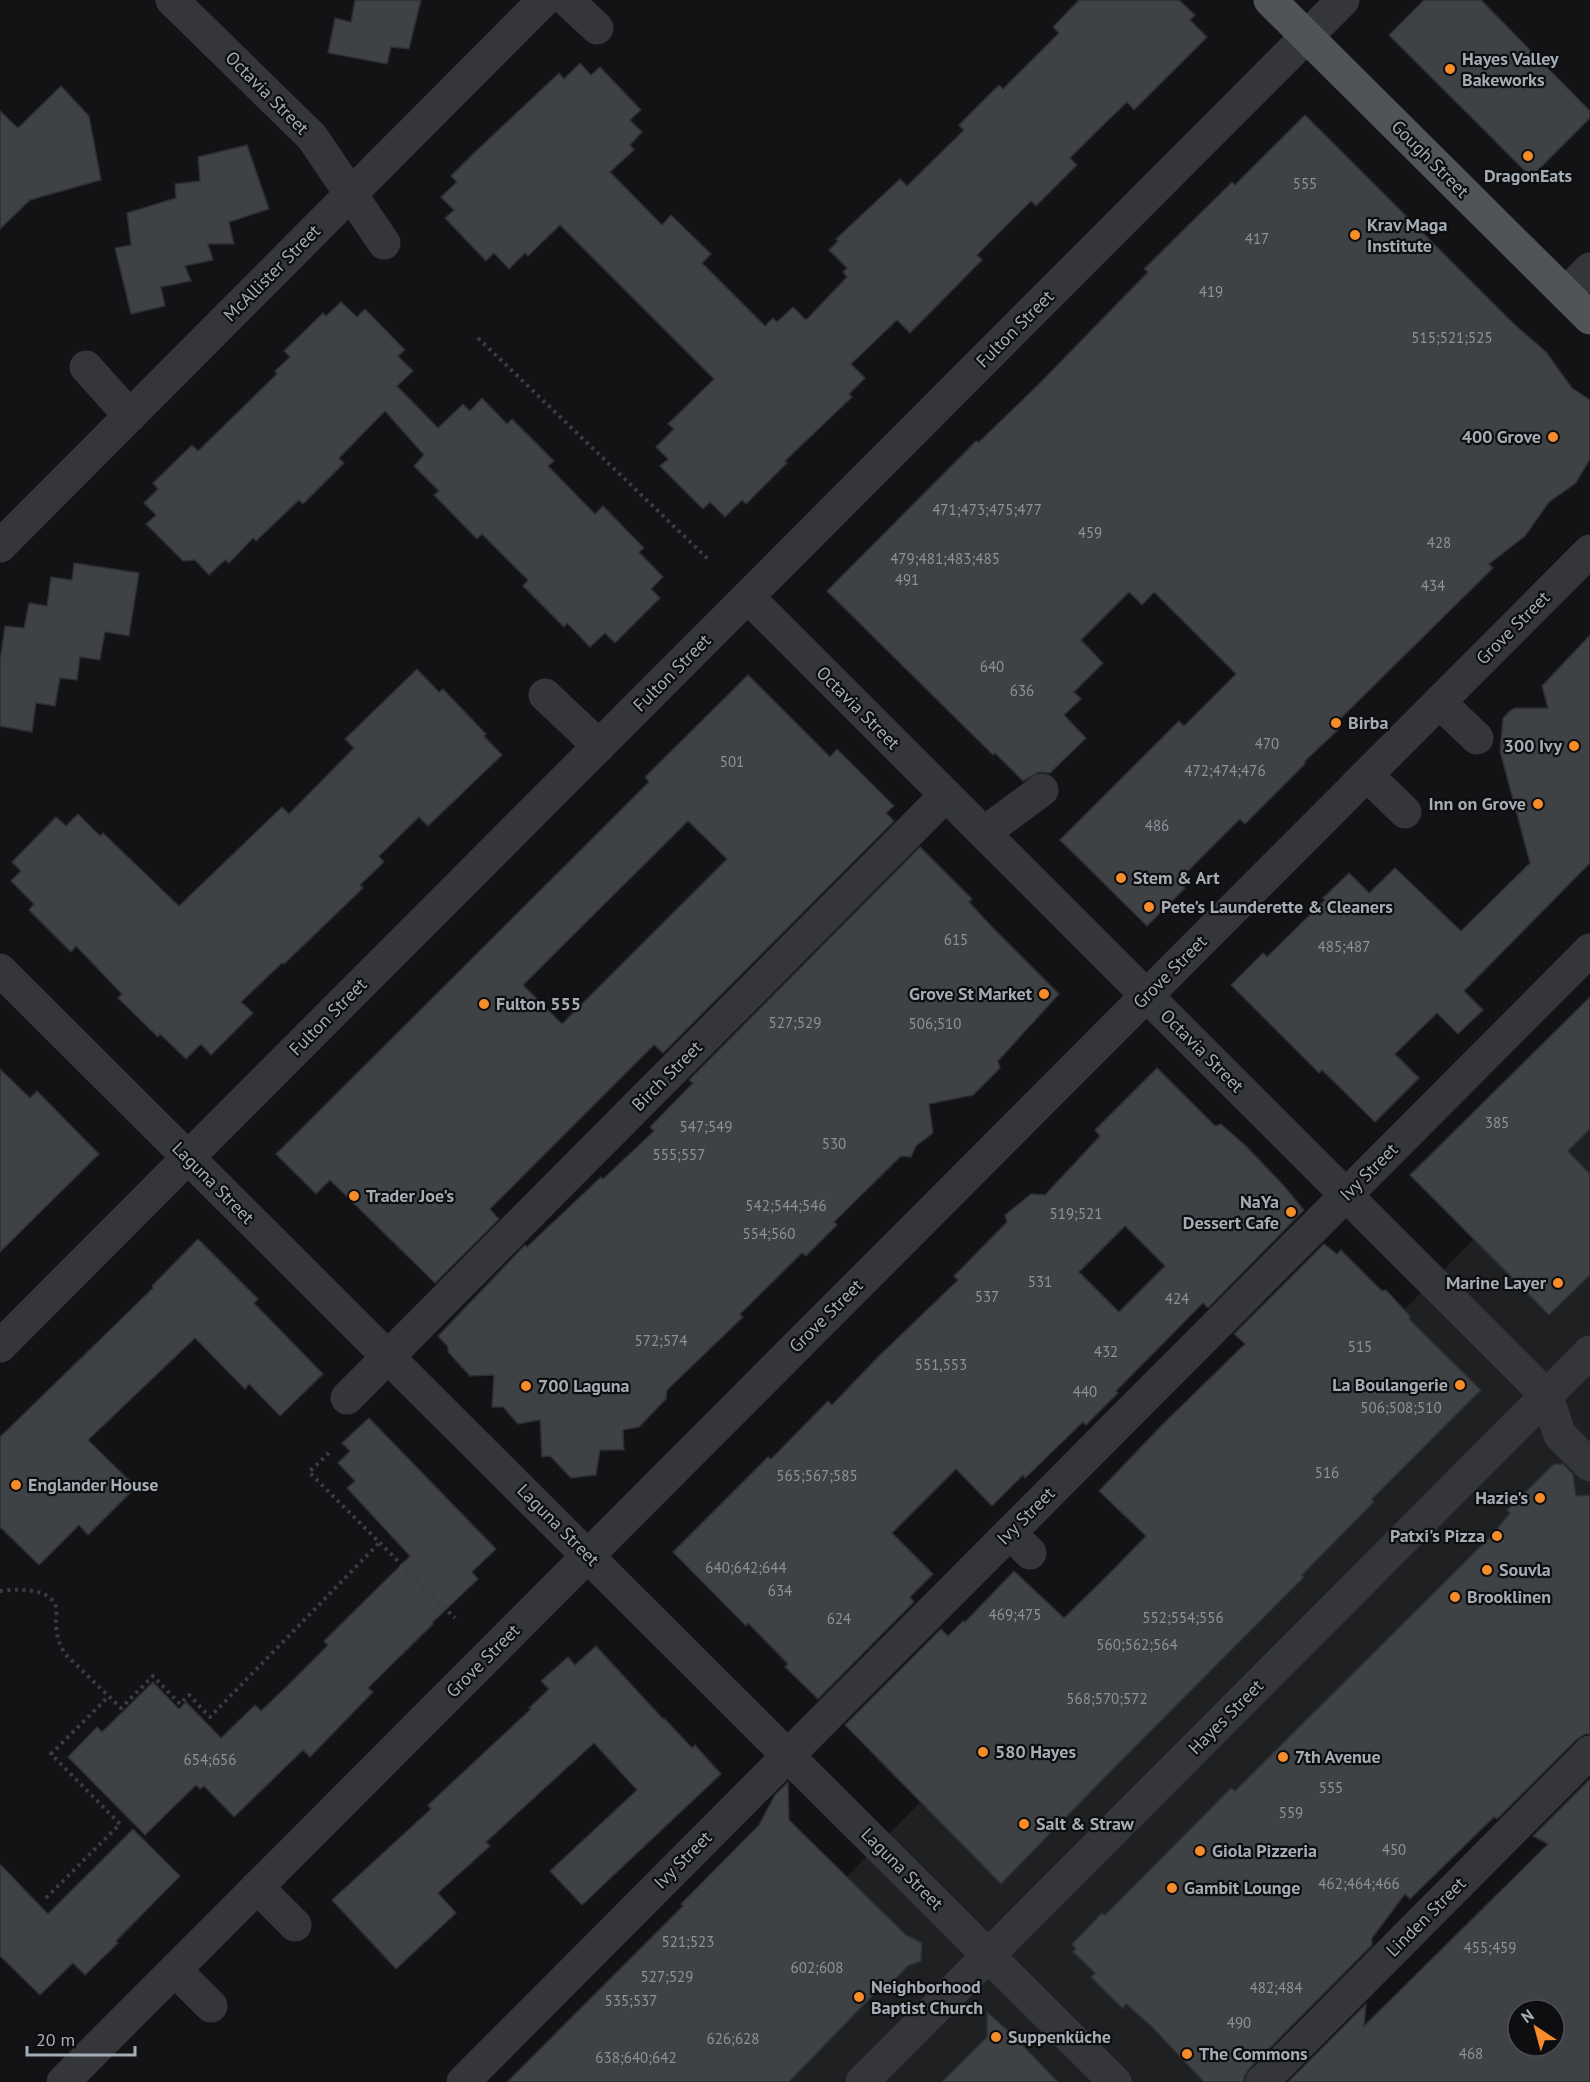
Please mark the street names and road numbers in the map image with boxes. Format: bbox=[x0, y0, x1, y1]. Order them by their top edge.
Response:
street label: Octavia Street bbox=[221, 46, 314, 139]
street label: Gough Street bbox=[1387, 115, 1474, 202]
street label: McAllister Street bbox=[218, 219, 325, 326]
street label: Fulton Street bbox=[971, 285, 1058, 372]
street label: Grove Street bbox=[1471, 586, 1554, 669]
street label: Fulton Street bbox=[628, 629, 715, 716]
street label: Octavia Street bbox=[812, 661, 905, 754]
street label: Grove Street bbox=[1128, 930, 1211, 1013]
street label: Fulton Street bbox=[284, 973, 371, 1060]
street label: Octavia Street bbox=[1156, 1004, 1249, 1097]
street label: Birch Street bbox=[627, 1036, 707, 1116]
street label: Laguna Street bbox=[167, 1137, 259, 1229]
street label: Ivy Street bbox=[1335, 1138, 1402, 1205]
street label: Grove Street bbox=[784, 1274, 867, 1357]
street label: Laguna Street bbox=[512, 1479, 604, 1571]
street label: Ivy Street bbox=[992, 1482, 1059, 1549]
street label: Grove Street bbox=[441, 1619, 524, 1702]
street label: Hayes Street bbox=[1183, 1674, 1268, 1759]
street label: Laguna Street bbox=[856, 1823, 948, 1915]
street label: Ivy Street bbox=[649, 1826, 716, 1893]
street label: Linden Street bbox=[1381, 1872, 1470, 1961]

